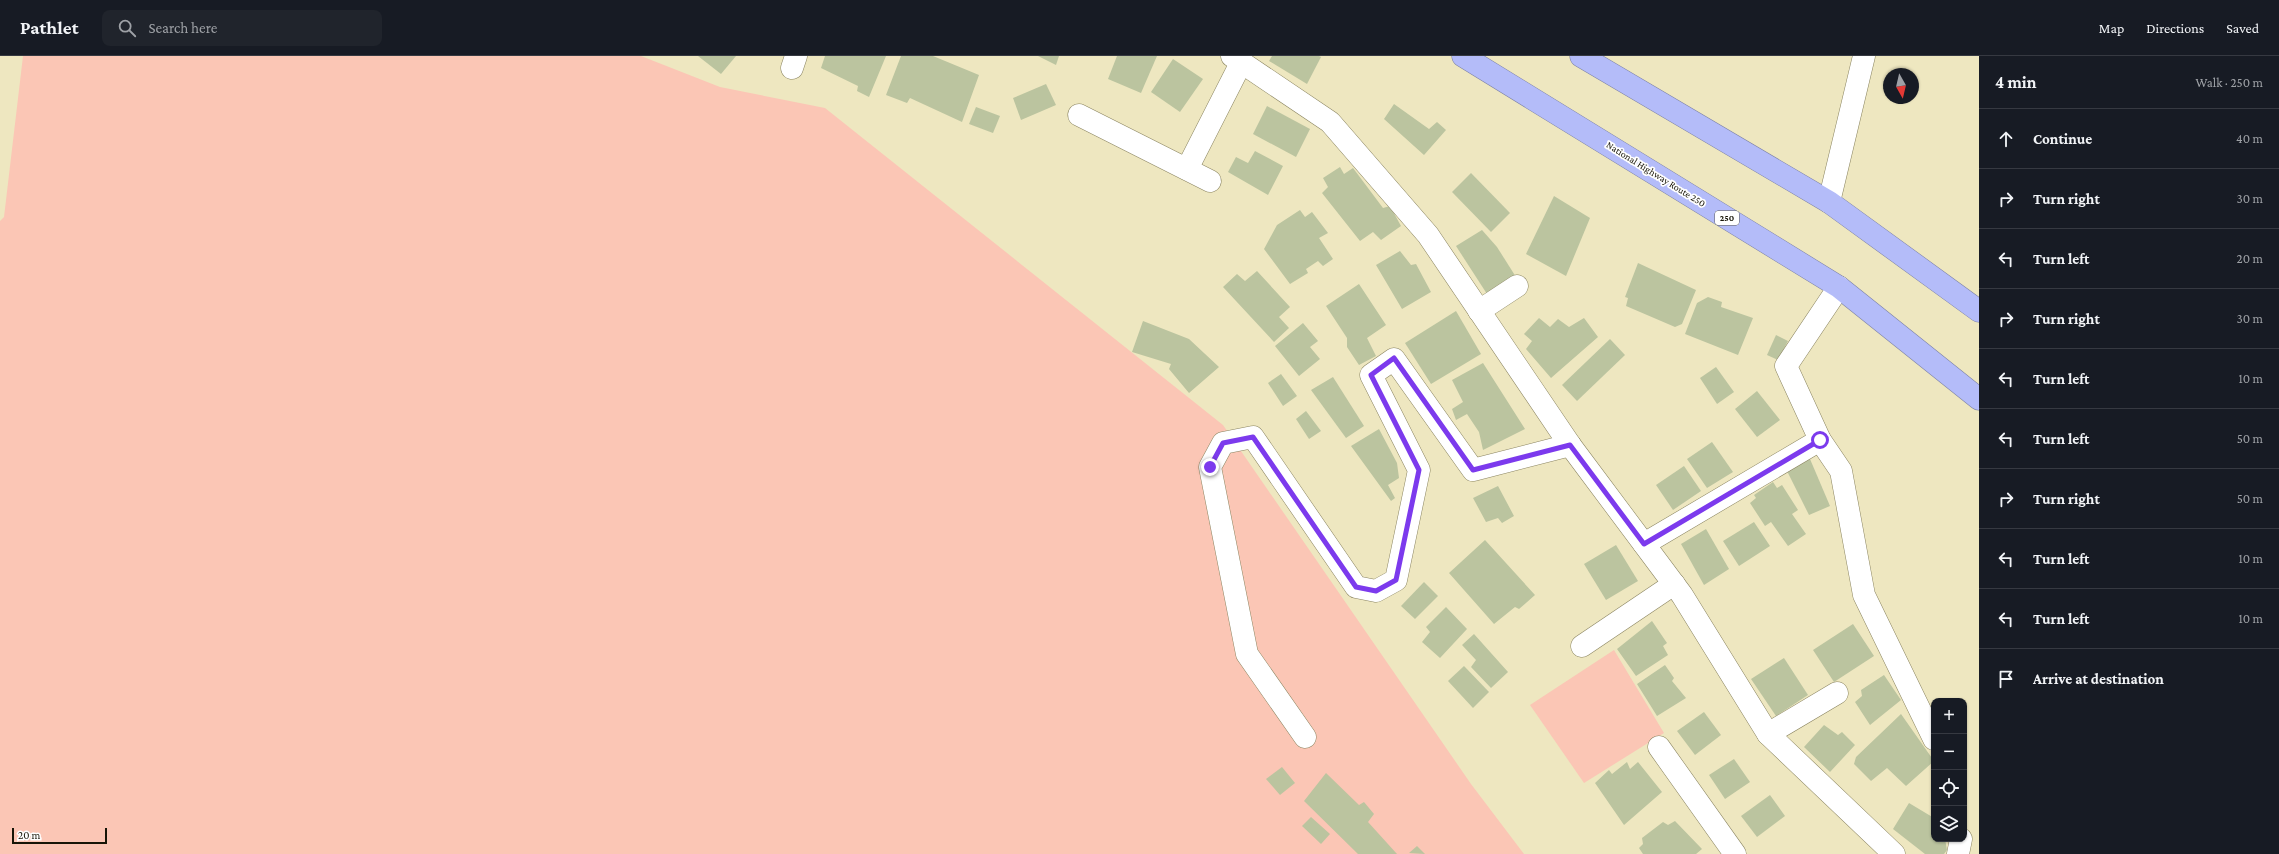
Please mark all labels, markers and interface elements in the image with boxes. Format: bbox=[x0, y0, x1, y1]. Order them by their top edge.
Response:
search box bbox=[102, 10, 382, 46]
text: Pathlet bbox=[20, 17, 78, 38]
icon: search bbox=[116, 17, 138, 39]
text: Search here bbox=[148, 20, 217, 36]
text: Map bbox=[2099, 20, 2124, 36]
text: Directions bbox=[2146, 20, 2204, 36]
text: Saved bbox=[2226, 20, 2259, 36]
north arrow bbox=[1883, 68, 1919, 104]
text: 4 min bbox=[1995, 73, 2037, 92]
text: Walk · 250 m bbox=[2195, 75, 2263, 90]
icon: ahead bbox=[1995, 128, 2017, 150]
text: Continue bbox=[2033, 131, 2092, 147]
text: 40 m bbox=[2236, 131, 2263, 146]
street label: National Highway Route 250 bbox=[1604, 139, 1708, 209]
icon: right bbox=[1995, 188, 2017, 210]
text: Turn right bbox=[2033, 191, 2100, 207]
text: 30 m bbox=[2237, 191, 2263, 206]
road number: 250 bbox=[1715, 211, 1739, 225]
icon: left bbox=[1995, 248, 2017, 270]
text: Turn left bbox=[2033, 251, 2089, 267]
text: 20 m bbox=[2237, 251, 2263, 266]
icon: right bbox=[1995, 308, 2017, 330]
text: Turn right bbox=[2033, 311, 2100, 327]
text: 30 m bbox=[2237, 311, 2263, 326]
icon: left bbox=[1995, 368, 2017, 390]
text: Turn left bbox=[2033, 371, 2089, 387]
text: 10 m bbox=[2238, 371, 2263, 386]
icon: left bbox=[1995, 428, 2017, 450]
route start bbox=[1811, 431, 1829, 449]
text: Turn left bbox=[2033, 431, 2089, 447]
text: 50 m bbox=[2237, 431, 2263, 446]
route end bbox=[1201, 458, 1219, 476]
icon: right bbox=[1995, 488, 2017, 510]
text: Turn right bbox=[2033, 491, 2100, 507]
text: 50 m bbox=[2237, 491, 2263, 506]
icon: left bbox=[1995, 548, 2017, 570]
text: Turn left bbox=[2033, 551, 2089, 567]
text: 10 m bbox=[2238, 551, 2263, 566]
icon: left bbox=[1995, 608, 2017, 630]
text: Turn left bbox=[2033, 611, 2089, 627]
text: 10 m bbox=[2238, 611, 2263, 626]
icon: arrive bbox=[1995, 668, 2017, 690]
text: Arrive at destination bbox=[2033, 671, 2164, 687]
map controls bbox=[1931, 698, 1967, 842]
button: + bbox=[1931, 698, 1967, 734]
button: − bbox=[1931, 734, 1967, 770]
button: locate bbox=[1931, 770, 1967, 806]
button: layers bbox=[1931, 806, 1967, 842]
scale bar bbox=[12, 826, 107, 845]
text: 20 m bbox=[18, 829, 40, 841]

